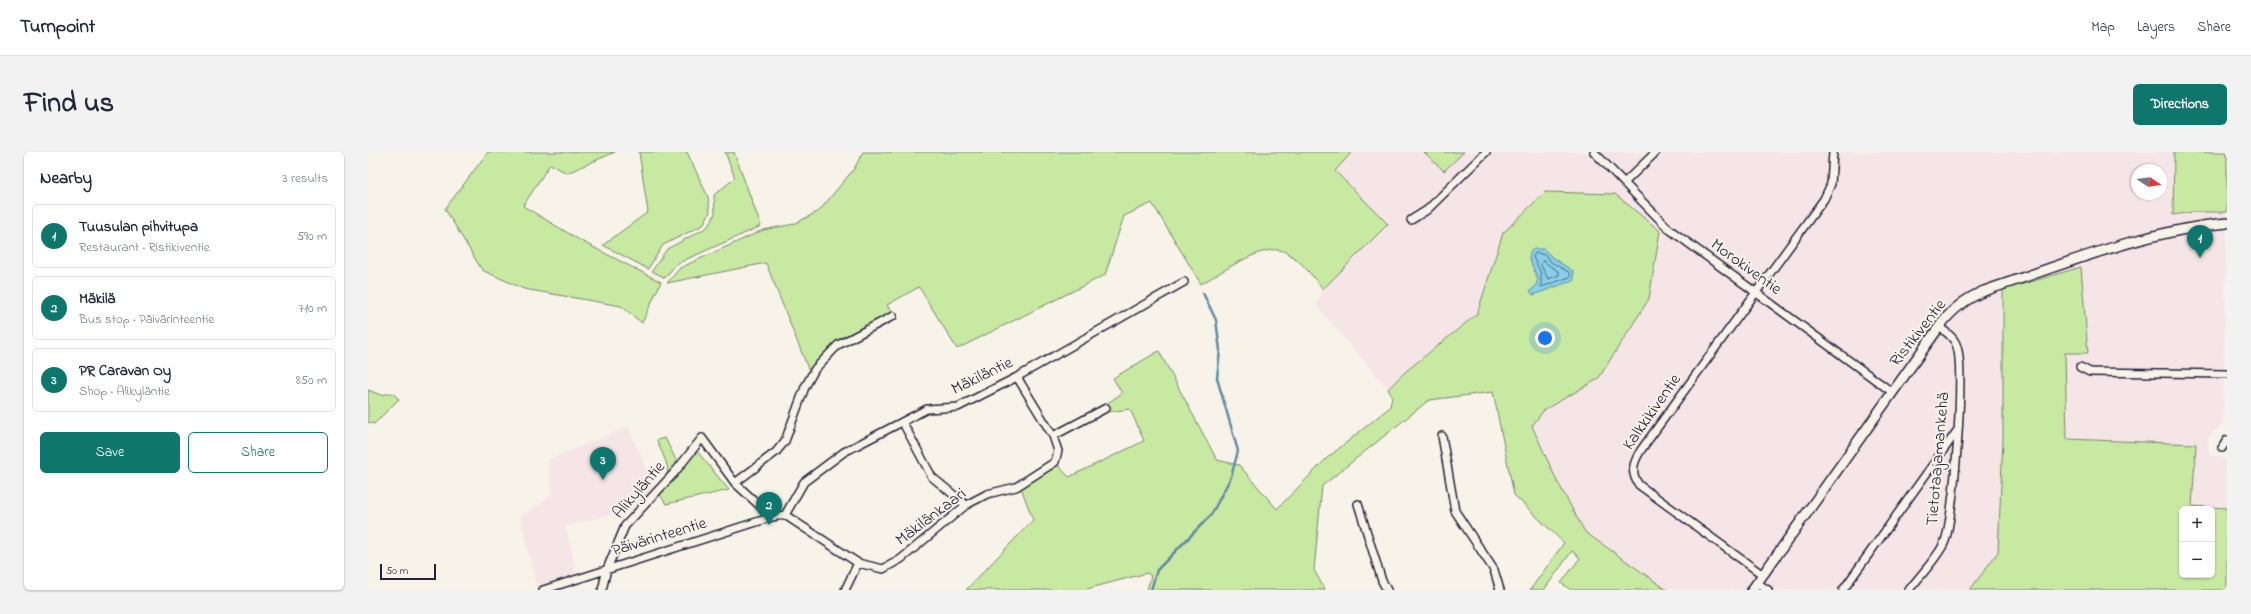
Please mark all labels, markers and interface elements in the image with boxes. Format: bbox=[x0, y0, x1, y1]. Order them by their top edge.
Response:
text: Turnpoint bbox=[20, 14, 95, 41]
text: Map bbox=[2091, 17, 2115, 38]
text: Layers bbox=[2137, 17, 2175, 38]
text: Share bbox=[2197, 17, 2231, 38]
text: Find us bbox=[24, 84, 114, 125]
button: Directions bbox=[2133, 84, 2227, 125]
north arrow bbox=[2131, 164, 2167, 200]
text: Nearby bbox=[40, 166, 92, 191]
text: 3 results bbox=[282, 169, 328, 188]
text: Tuusulan pihvitupa bbox=[79, 216, 198, 238]
pin: 1 bbox=[2187, 225, 2213, 258]
text: 1 bbox=[52, 227, 56, 246]
text: 590 m bbox=[297, 227, 327, 246]
street label: Morokiventie bbox=[1705, 233, 1787, 302]
text: Restaurant · Ristikiventie bbox=[79, 238, 210, 257]
text: Mäkilä bbox=[79, 288, 115, 310]
street label: Ristikiventie bbox=[1884, 294, 1953, 372]
text: 2 bbox=[51, 299, 57, 318]
text: 710 m bbox=[299, 299, 327, 318]
text: Bus stop · Päivärinteentie bbox=[79, 310, 214, 329]
your location bbox=[1535, 328, 1555, 348]
street label: Mäkiläntie bbox=[947, 350, 1017, 402]
text: PR Caravan Oy bbox=[79, 360, 171, 382]
street label: Kalkkikiventie bbox=[1616, 368, 1688, 455]
text: 3 bbox=[51, 371, 57, 390]
text: 850 m bbox=[296, 371, 327, 390]
text: Shop · Alikyläntie bbox=[79, 382, 170, 401]
street label: Tietotaajamankehä bbox=[1920, 391, 1956, 527]
button: Save bbox=[40, 432, 180, 473]
button: Share bbox=[188, 432, 328, 473]
pin: 3 bbox=[590, 447, 616, 480]
street label: Alikyläntie bbox=[607, 455, 672, 525]
street label: Mäkilänkaari bbox=[890, 482, 972, 552]
pin: 2 bbox=[756, 492, 782, 525]
map controls bbox=[2179, 506, 2215, 578]
button: + bbox=[2179, 506, 2215, 542]
street label: Päivärinteentie bbox=[608, 511, 710, 563]
button: − bbox=[2179, 542, 2215, 578]
scale bar bbox=[380, 562, 436, 581]
text: 50 m bbox=[386, 563, 408, 579]

